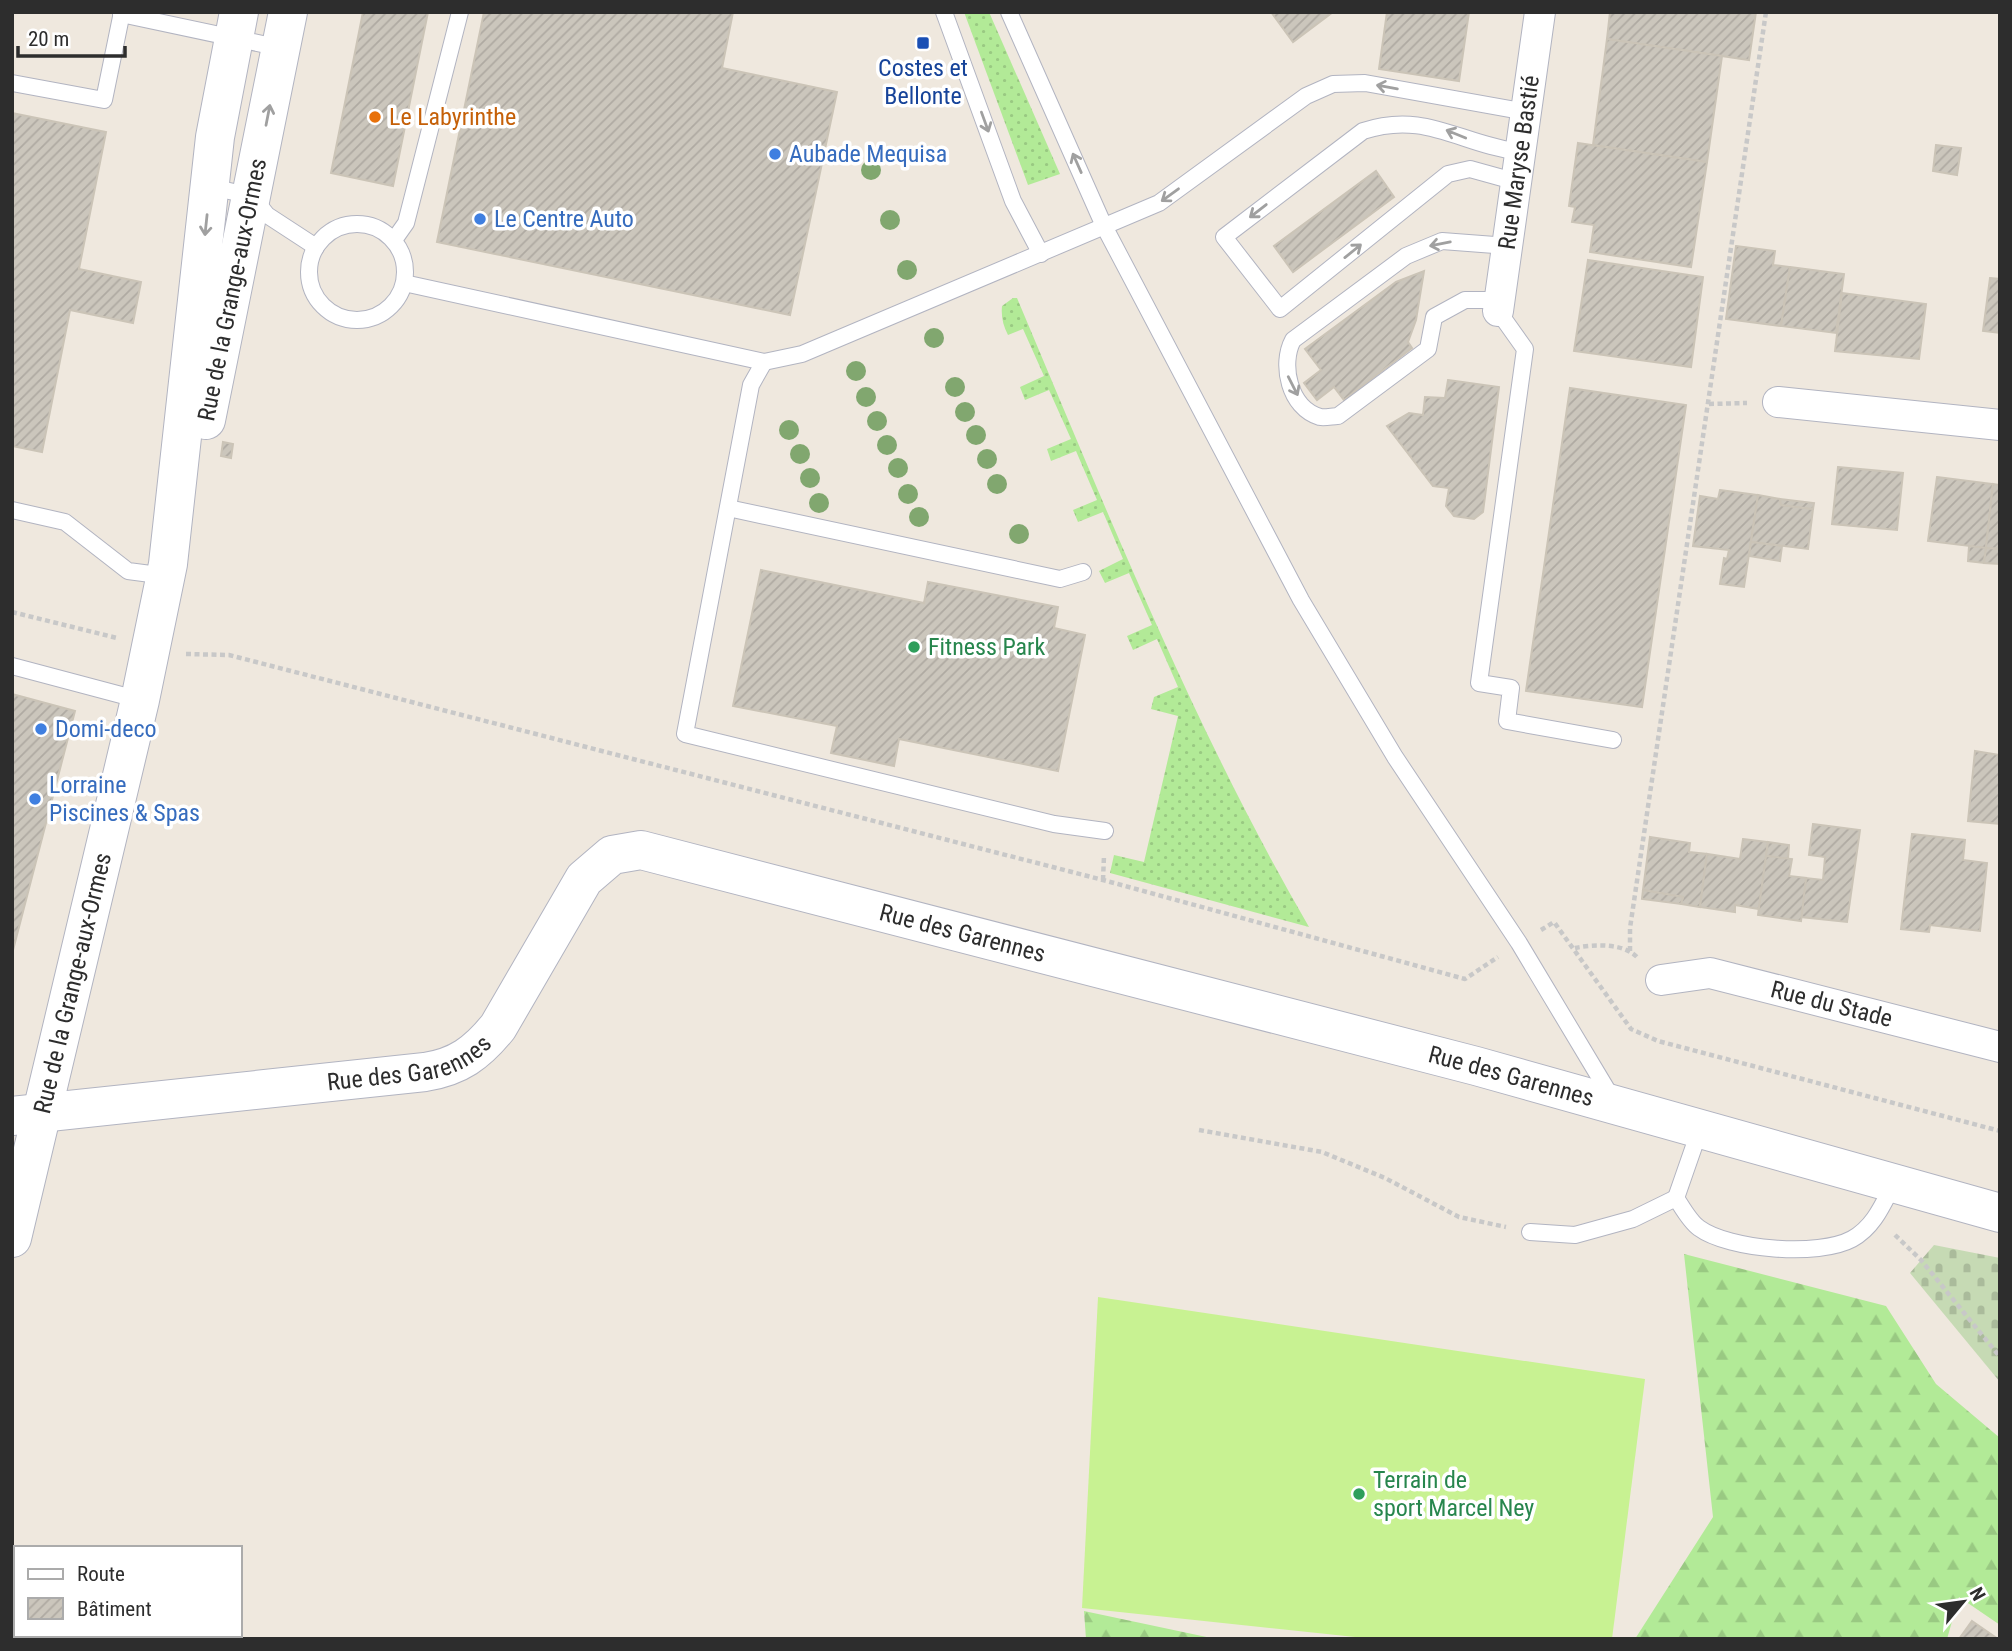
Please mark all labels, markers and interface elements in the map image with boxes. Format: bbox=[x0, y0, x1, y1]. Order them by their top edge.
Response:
scale bar bbox=[18, 14, 124, 58]
text: 20 m bbox=[28, 27, 69, 51]
marker: Costes et Bellonte bbox=[915, 35, 931, 51]
place label: Costes et Bellonte bbox=[878, 54, 968, 110]
street label: Rue Maryse Bastié bbox=[1493, 74, 1545, 251]
one-way arrow bbox=[1376, 80, 1399, 93]
place label: Le Labyrinthe bbox=[389, 103, 516, 131]
one-way arrow bbox=[261, 104, 275, 127]
marker: Le Labyrinthe bbox=[367, 109, 383, 125]
one-way arrow bbox=[980, 111, 993, 133]
one-way arrow bbox=[1446, 126, 1467, 139]
place label: Aubade Mequisa bbox=[789, 140, 947, 168]
marker: Aubade Mequisa bbox=[767, 146, 783, 162]
one-way arrow bbox=[1070, 153, 1083, 175]
street label: Rue de la Grange-aux-Ormes bbox=[192, 156, 272, 423]
one-way arrow bbox=[1161, 188, 1180, 202]
one-way arrow bbox=[1250, 203, 1268, 218]
place label: Le Centre Auto bbox=[494, 205, 634, 233]
marker: Le Centre Auto bbox=[472, 211, 488, 227]
one-way arrow bbox=[200, 213, 213, 236]
one-way arrow bbox=[1429, 238, 1452, 252]
one-way arrow bbox=[1343, 243, 1361, 258]
one-way arrow bbox=[1286, 375, 1300, 396]
place label: Fitness Park bbox=[928, 633, 1045, 661]
marker: Fitness Park bbox=[906, 639, 922, 655]
place label: Domi-deco bbox=[55, 715, 157, 743]
marker: Domi-deco bbox=[33, 721, 49, 737]
place label: Lorraine Piscines & Spas bbox=[49, 771, 200, 827]
marker: Lorraine Piscines & Spas bbox=[27, 791, 43, 807]
street label: Rue de la Grange-aux-Ormes bbox=[28, 850, 117, 1116]
street label: Rue des Garennes bbox=[877, 898, 1048, 968]
street label: Rue du Stade bbox=[1768, 975, 1895, 1033]
street label: Rue des Garennes bbox=[326, 1029, 497, 1096]
street label: Rue des Garennes bbox=[1425, 1040, 1597, 1112]
place label: Terrain de sport Marcel Ney bbox=[1373, 1466, 1534, 1522]
marker: Terrain de sport Marcel Ney bbox=[1351, 1486, 1367, 1502]
legend bbox=[14, 1546, 242, 1637]
text: Route bbox=[77, 1562, 125, 1586]
north arrow bbox=[1928, 1567, 1998, 1637]
text: N bbox=[1965, 1583, 1990, 1605]
text: Bâtiment bbox=[77, 1597, 152, 1621]

